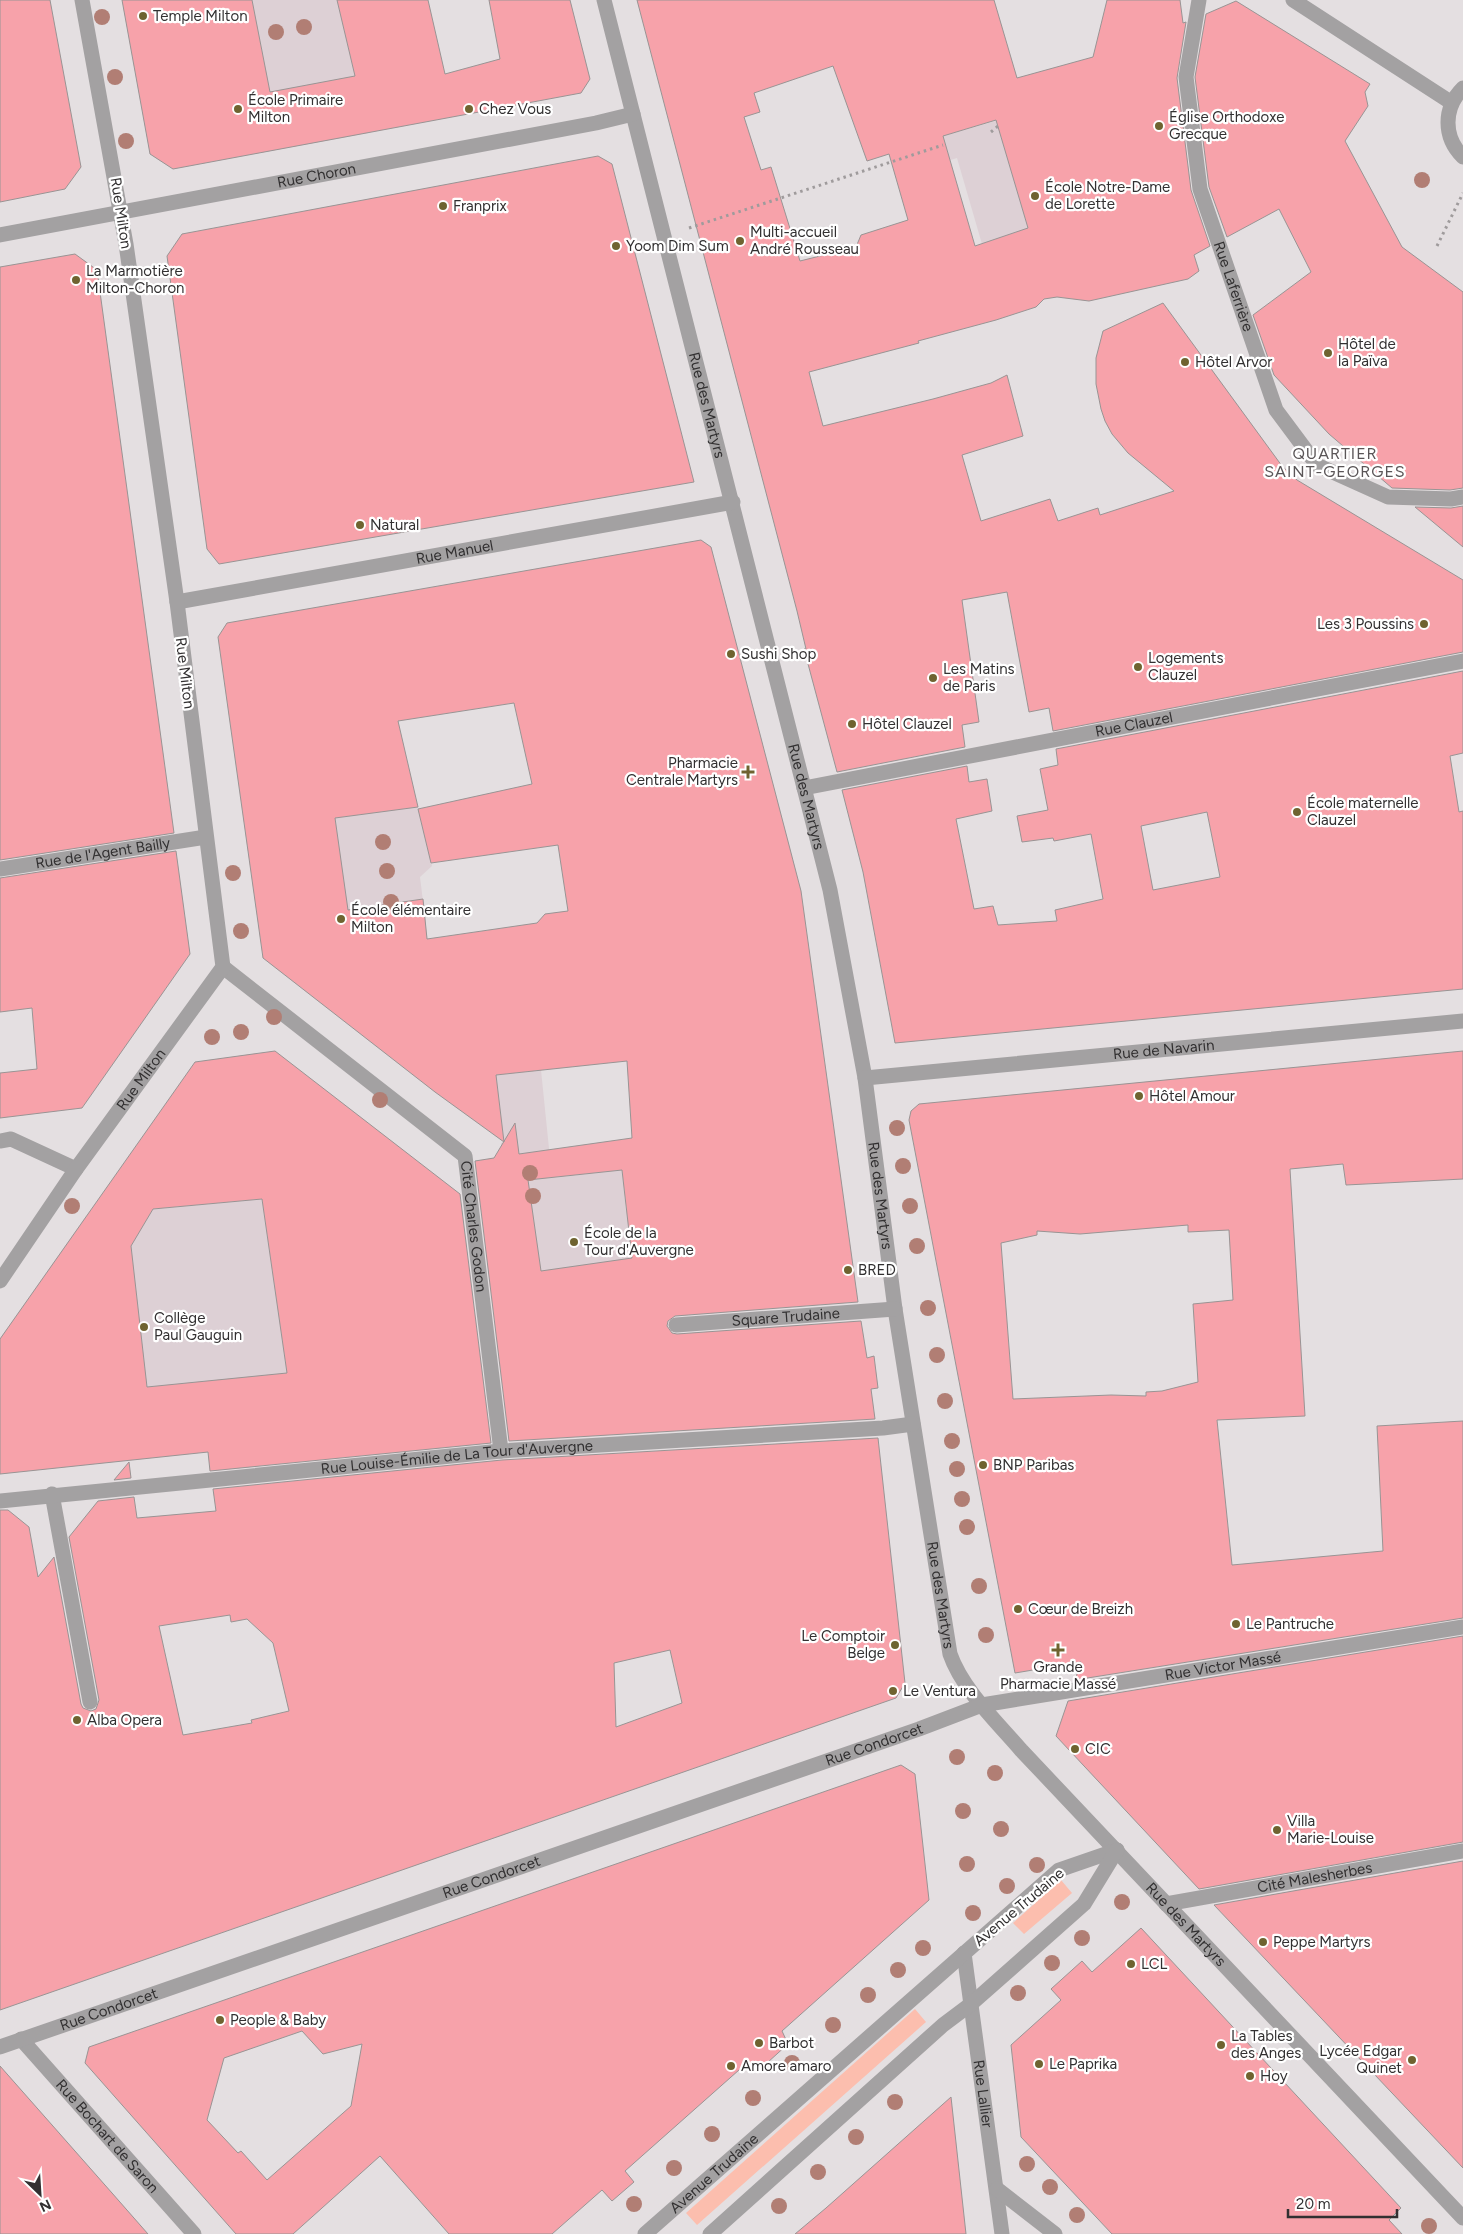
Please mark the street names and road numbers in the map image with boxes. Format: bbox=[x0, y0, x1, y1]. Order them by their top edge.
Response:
street label: Rue Choron bbox=[276, 159, 357, 192]
street label: Rue Milton bbox=[106, 176, 136, 250]
street label: Rue Laferrière bbox=[1210, 239, 1257, 334]
street label: Rue des Martyrs bbox=[685, 350, 729, 460]
street label: Rue Manuel bbox=[414, 536, 495, 568]
street label: Rue Milton bbox=[172, 636, 198, 710]
street label: Rue Clauzel bbox=[1094, 708, 1174, 741]
street label: Rue des Martyrs bbox=[784, 742, 828, 852]
street label: Rue de l'Agent Bailly bbox=[34, 834, 172, 872]
street label: Rue de Navarin bbox=[1112, 1036, 1215, 1063]
street label: Rue Milton bbox=[113, 1045, 170, 1114]
street label: Rue des Martyrs bbox=[864, 1141, 896, 1250]
street label: Cité Charles Godon bbox=[457, 1160, 491, 1293]
street label: Square Trudaine bbox=[731, 1304, 840, 1330]
street label: Rue Louise-Émilie de La Tour d'Auvergne bbox=[320, 1436, 593, 1478]
street label: Rue des Martyrs bbox=[923, 1540, 958, 1650]
street label: Rue Victor Massé bbox=[1164, 1648, 1282, 1684]
street label: Rue Condorcet bbox=[823, 1719, 926, 1770]
street label: Rue Condorcet bbox=[440, 1852, 543, 1902]
street label: Cité Malesherbes bbox=[1256, 1858, 1374, 1897]
street label: Avenue Trudaine bbox=[970, 1864, 1068, 1950]
street label: Rue des Martyrs bbox=[1142, 1879, 1230, 1970]
street label: Rue Condorcet bbox=[57, 1984, 160, 2035]
street label: Rue Lallier bbox=[970, 2059, 997, 2129]
street label: Rue Bochart de Saron bbox=[52, 2076, 162, 2197]
street label: Avenue Trudaine bbox=[666, 2129, 762, 2217]

